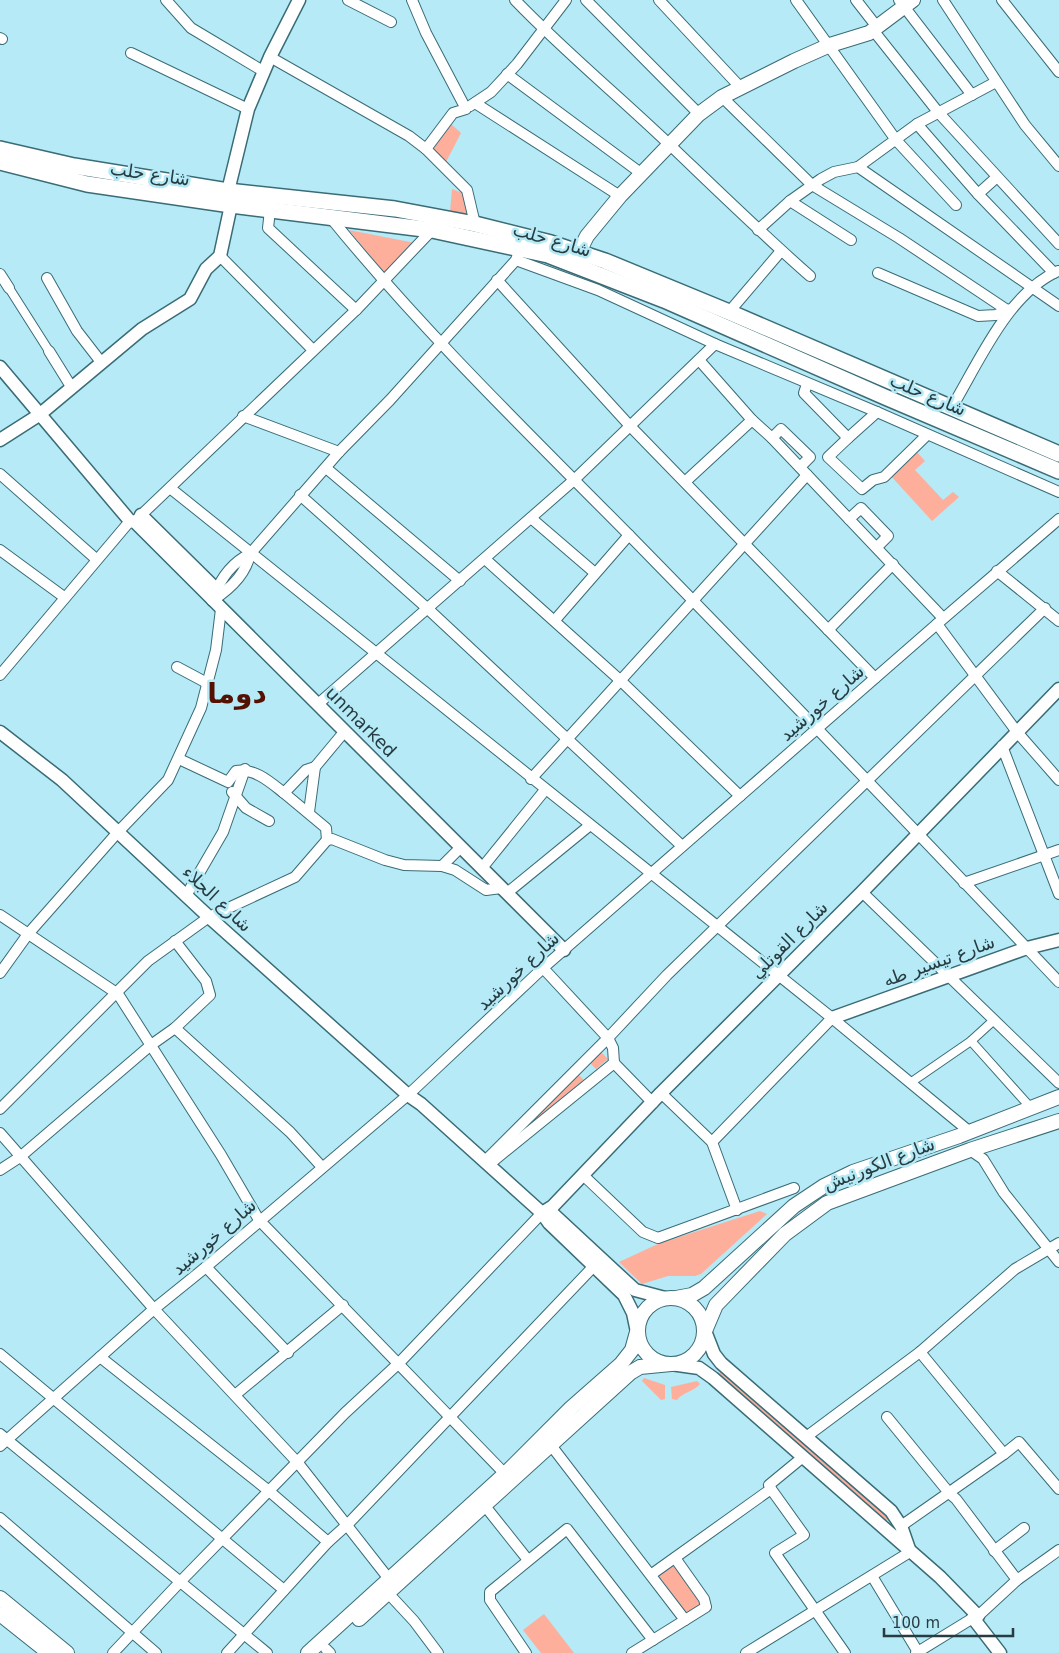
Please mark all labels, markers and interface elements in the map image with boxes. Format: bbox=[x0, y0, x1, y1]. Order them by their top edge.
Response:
street label: شارع حلب bbox=[109, 158, 191, 190]
street label: شارع حلب bbox=[510, 218, 594, 262]
street label: شارع حلب bbox=[887, 369, 969, 421]
street label: شارع خورشيد bbox=[775, 660, 869, 746]
district label: دوما bbox=[207, 677, 267, 710]
street label: unmarked bbox=[322, 682, 401, 761]
street label: شارع الجلاء bbox=[178, 861, 256, 937]
street label: شارع القوتلي bbox=[746, 897, 832, 983]
street label: شارع خورشيد bbox=[472, 927, 564, 1015]
street label: شارع تيسير طه bbox=[880, 931, 998, 991]
street label: شارع الكورنيش bbox=[820, 1133, 938, 1195]
street label: شارع خورشيد bbox=[167, 1194, 261, 1280]
scale bar bbox=[884, 1606, 1013, 1638]
text: 100 m bbox=[892, 1614, 940, 1632]

